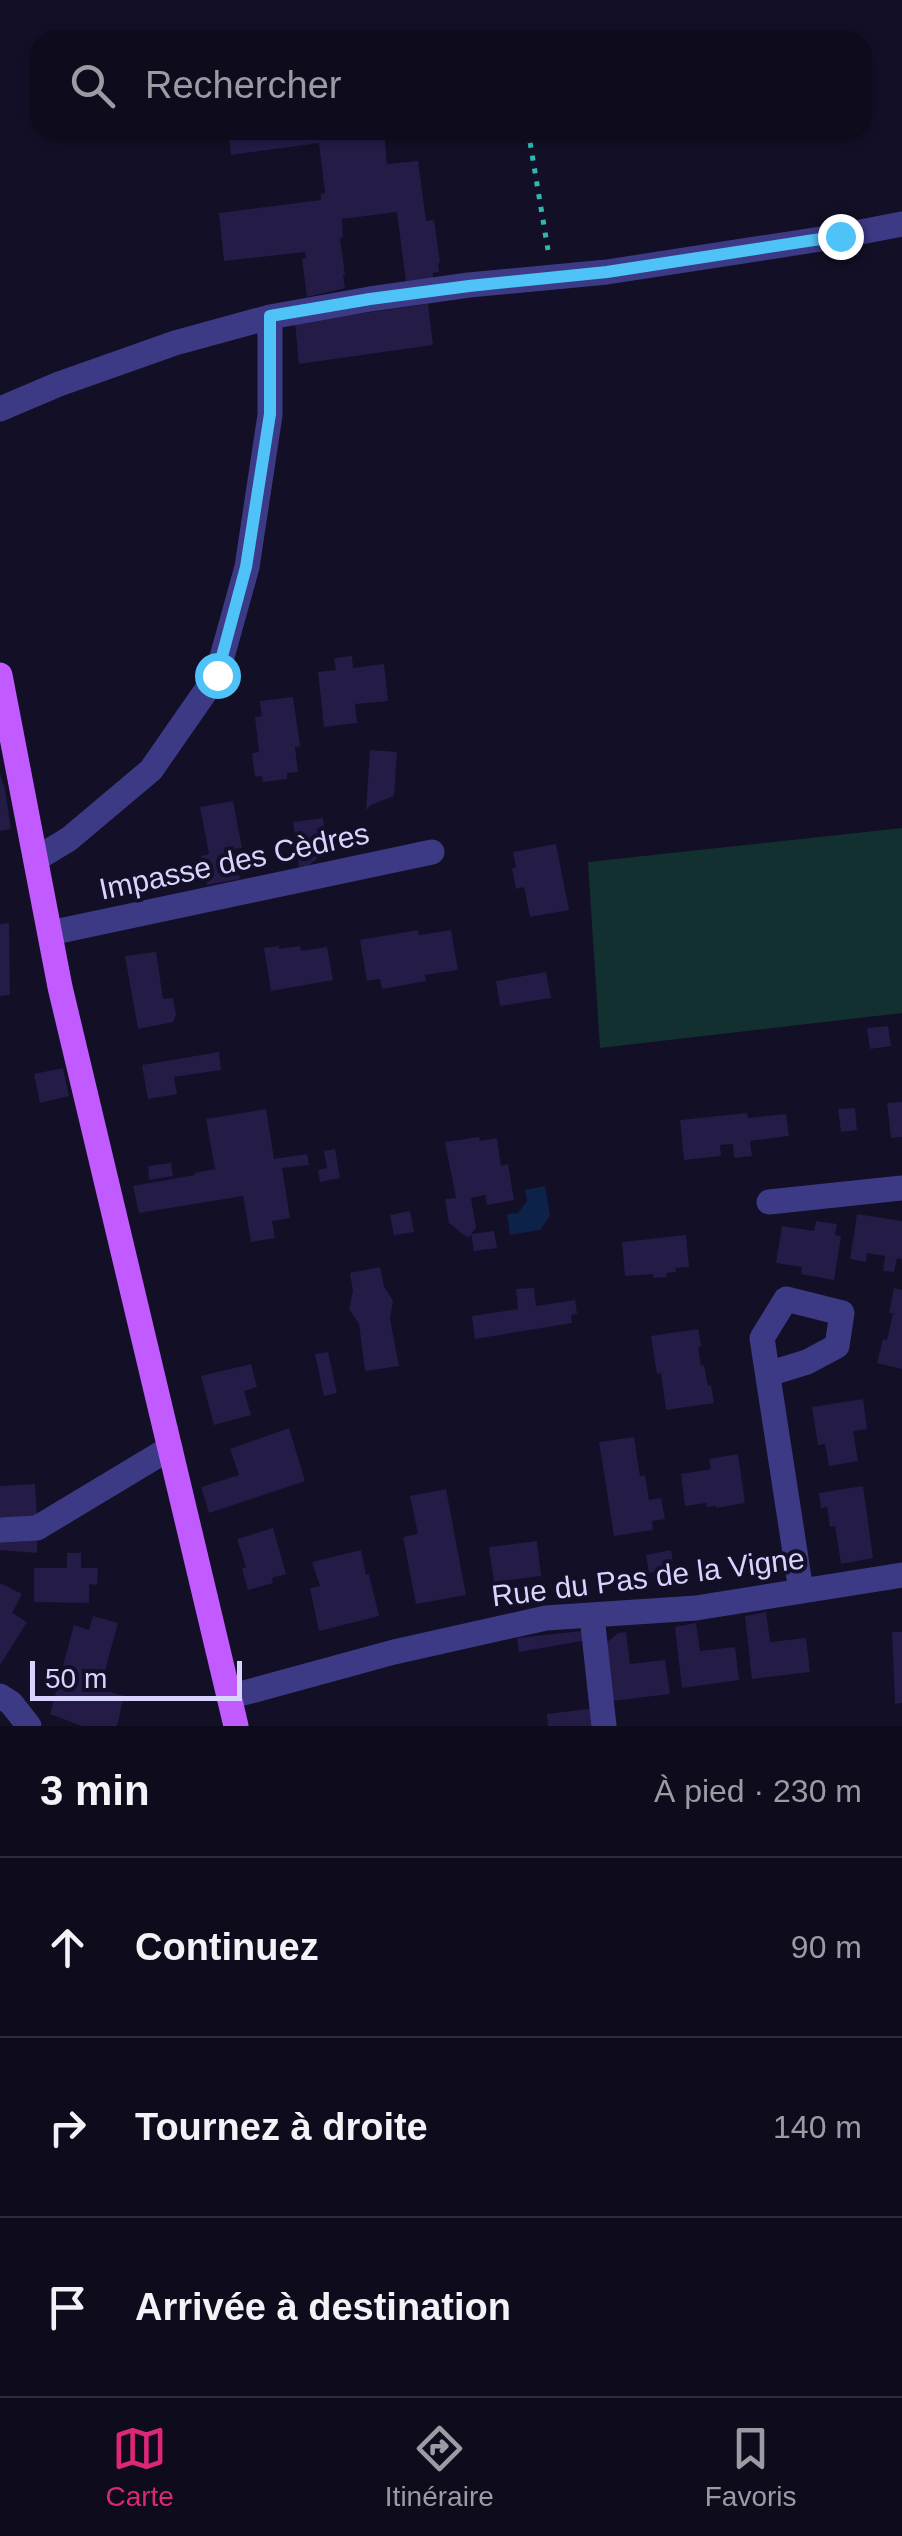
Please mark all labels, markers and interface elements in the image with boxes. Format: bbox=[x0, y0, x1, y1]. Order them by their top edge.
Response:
search box bbox=[30, 30, 872, 140]
icon: search bbox=[65, 58, 120, 113]
text: Rechercher bbox=[145, 64, 341, 106]
route end bbox=[818, 214, 864, 260]
route start bbox=[195, 653, 241, 699]
street label: Impasse des Cèdres bbox=[96, 816, 372, 906]
street label: Rue du Pas de la Vigne bbox=[490, 1541, 806, 1613]
scale bar bbox=[30, 1656, 242, 1700]
text: 50 m bbox=[45, 1663, 107, 1694]
text: 3 min bbox=[40, 1767, 150, 1814]
text: À pied · 230 m bbox=[654, 1773, 862, 1809]
icon: ahead bbox=[40, 1920, 95, 1975]
text: Continuez bbox=[135, 1926, 319, 1968]
text: 90 m bbox=[791, 1929, 862, 1965]
icon: right bbox=[40, 2100, 95, 2155]
text: Tournez à droite bbox=[135, 2106, 428, 2148]
text: 140 m bbox=[773, 2109, 862, 2145]
icon: arrive bbox=[40, 2280, 95, 2335]
text: Arrivée à destination bbox=[135, 2286, 511, 2328]
tab: Carte bbox=[105, 2421, 174, 2513]
tab: Itinéraire bbox=[385, 2421, 494, 2513]
tab: Favoris bbox=[705, 2421, 797, 2513]

